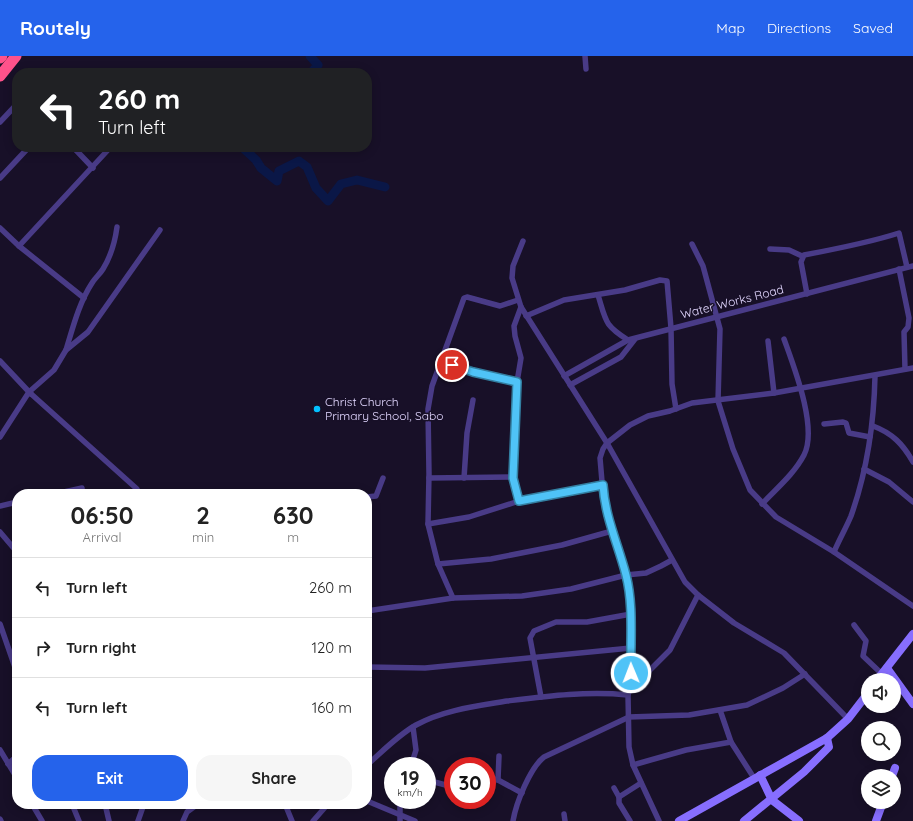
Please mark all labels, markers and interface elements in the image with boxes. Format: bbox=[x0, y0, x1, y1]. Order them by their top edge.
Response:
text: Routely bbox=[20, 16, 91, 40]
text: Map bbox=[716, 19, 745, 37]
text: Directions bbox=[767, 19, 831, 37]
text: Saved bbox=[853, 19, 893, 37]
text: 260 m bbox=[98, 81, 180, 116]
icon: left bbox=[32, 84, 84, 136]
text: Turn left bbox=[98, 116, 166, 139]
street label: Water Works Road bbox=[679, 281, 785, 322]
pin bbox=[435, 348, 469, 382]
icon: arrive bbox=[441, 354, 463, 376]
place label: Christ Church Primary School, Sabo bbox=[325, 394, 443, 423]
marker: Christ Church Primary School, Sabo bbox=[312, 404, 322, 414]
text: 06:50 bbox=[70, 500, 134, 530]
text: 2 bbox=[196, 500, 210, 530]
text: 630 bbox=[273, 500, 314, 530]
text: Arrival bbox=[83, 529, 121, 545]
text: min bbox=[192, 529, 214, 545]
text: m bbox=[287, 529, 299, 545]
icon: left bbox=[32, 577, 54, 599]
text: Turn left bbox=[66, 578, 128, 597]
text: 260 m bbox=[309, 578, 352, 597]
icon: right bbox=[32, 637, 54, 659]
text: Turn right bbox=[66, 638, 137, 657]
text: 120 m bbox=[311, 638, 352, 657]
position arrow bbox=[610, 652, 652, 694]
map controls bbox=[861, 673, 901, 809]
button: sound bbox=[861, 673, 901, 713]
icon: left bbox=[32, 697, 54, 719]
text: Turn left bbox=[66, 698, 128, 717]
text: 160 m bbox=[312, 698, 352, 717]
button: search bbox=[861, 721, 901, 761]
button: Exit bbox=[32, 755, 188, 801]
button: Share bbox=[196, 755, 352, 801]
speed limit sign: 30 bbox=[444, 757, 496, 809]
text: 19 bbox=[400, 765, 420, 790]
button: layers bbox=[861, 769, 901, 809]
text: km/h bbox=[397, 786, 423, 799]

